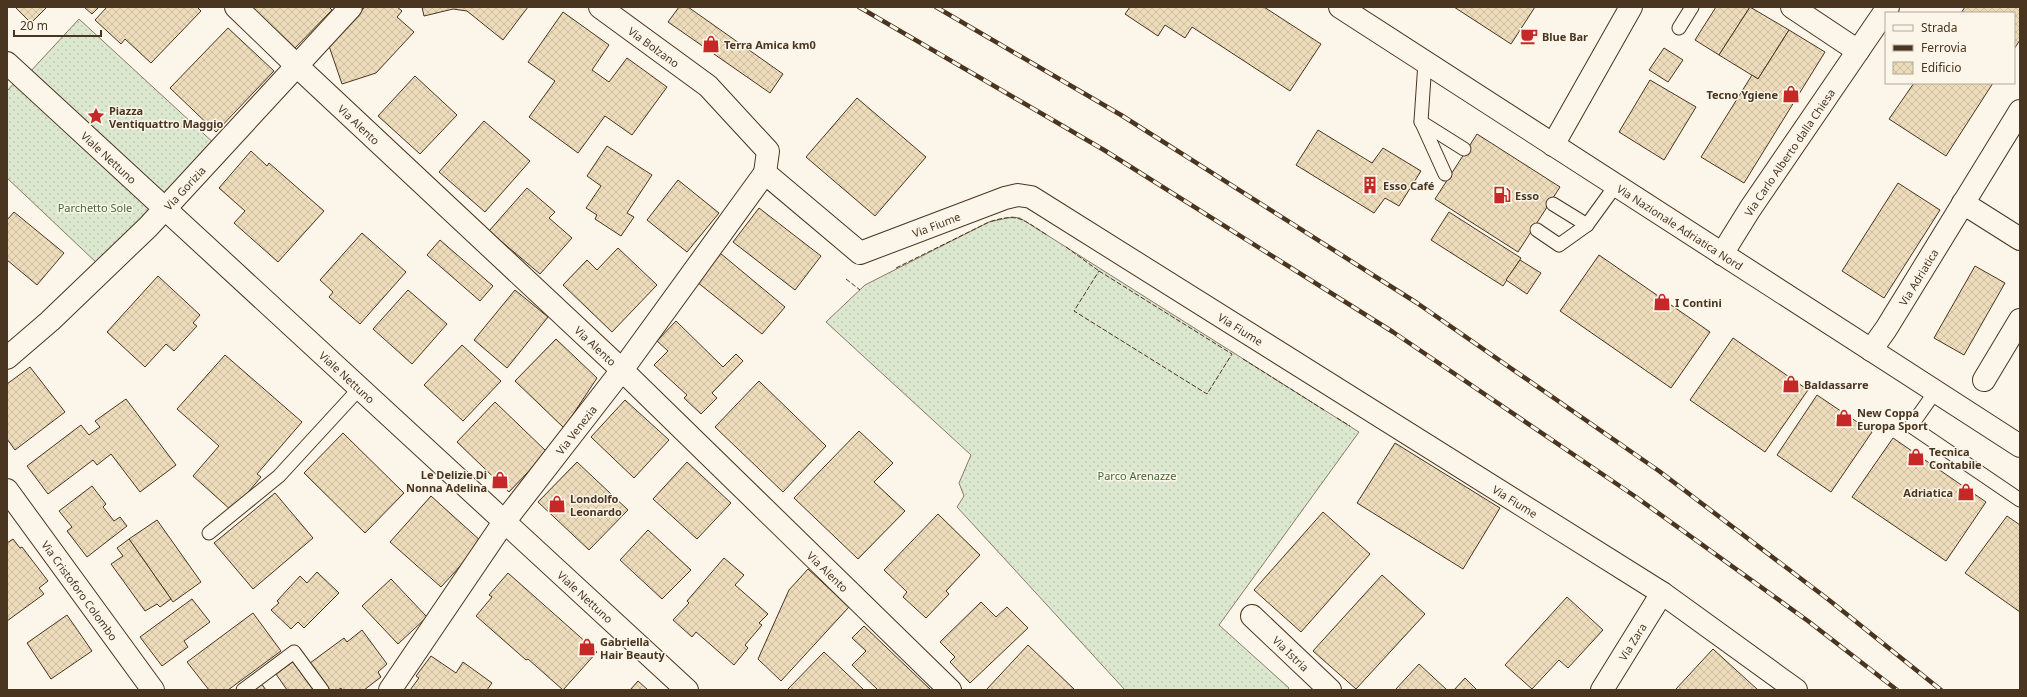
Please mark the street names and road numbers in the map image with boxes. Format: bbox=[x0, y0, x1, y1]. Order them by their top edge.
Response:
street label: Via Bolzano bbox=[625, 23, 683, 71]
street label: Via Carlo Alberto dalla Chiesa bbox=[1740, 85, 1838, 219]
street label: Via Alento bbox=[335, 101, 384, 148]
street label: Viale Nettuno bbox=[78, 128, 140, 187]
street label: Via Gorizia bbox=[160, 162, 208, 213]
street label: Via Nazionale Adriatica Nord bbox=[1614, 180, 1746, 273]
street label: Via Fiume bbox=[910, 208, 962, 240]
street label: Via Adriatica bbox=[1895, 246, 1941, 308]
street label: Via Fiume bbox=[1216, 309, 1266, 348]
street label: Via Alento bbox=[572, 322, 620, 369]
street label: Viale Nettuno bbox=[316, 347, 379, 406]
street label: Via Venezia bbox=[552, 402, 600, 457]
street label: Via Fiume bbox=[1490, 481, 1541, 521]
street label: Via Cristoforo Colombo bbox=[39, 537, 122, 643]
street label: Via Alento bbox=[804, 548, 852, 595]
street label: Viale Nettuno bbox=[555, 567, 617, 626]
street label: Via Zara bbox=[1615, 620, 1649, 663]
street label: Via Istria bbox=[1270, 632, 1313, 674]

